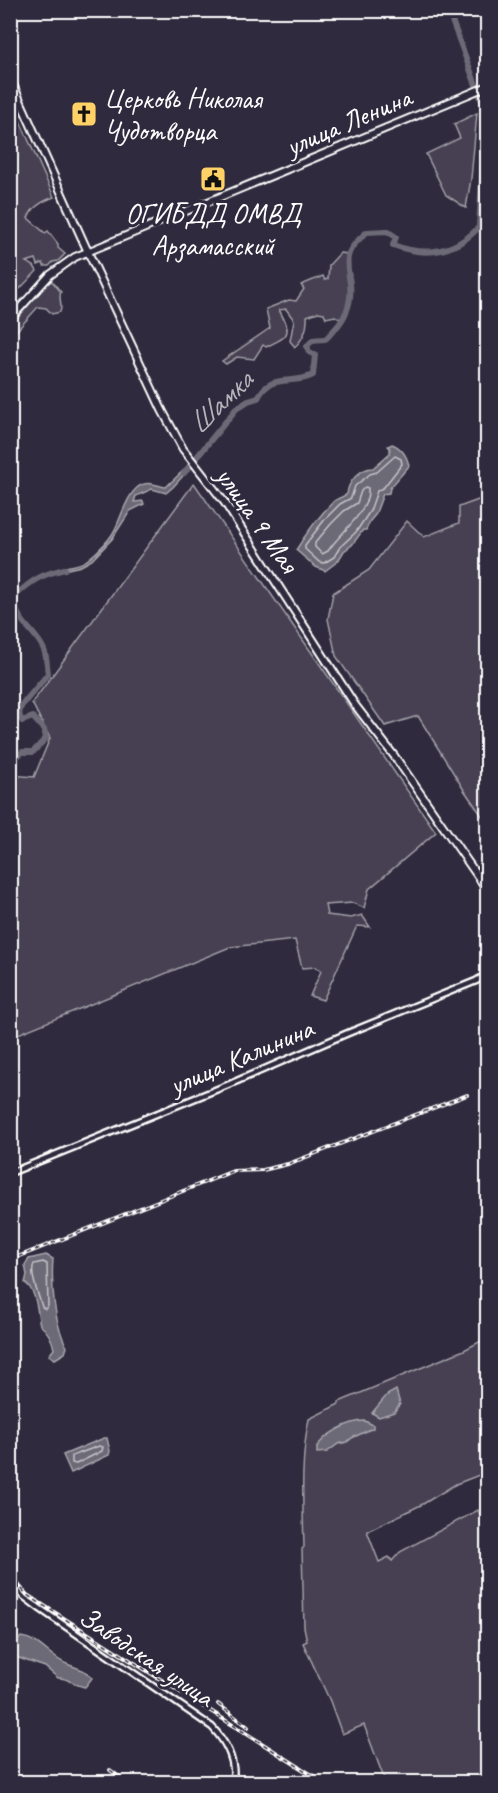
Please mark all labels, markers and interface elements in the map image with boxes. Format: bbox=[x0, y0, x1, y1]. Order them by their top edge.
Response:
street label: улица Ленина bbox=[278, 78, 419, 164]
place label: Церковь Николая Чудотворца bbox=[104, 81, 264, 148]
church icon: Церковь Николая Чудотворца bbox=[69, 99, 99, 129]
public building icon: ОГИБДД ОМВД Арзамасский bbox=[198, 164, 228, 194]
place label: ОГИБДД ОМВД Арзамасский bbox=[126, 196, 303, 263]
water label: Шамка bbox=[179, 360, 263, 442]
street label: улица 9 Мая bbox=[207, 458, 308, 581]
street label: улица Калинина bbox=[162, 1010, 320, 1103]
street label: Заводская улица bbox=[73, 1599, 222, 1715]

